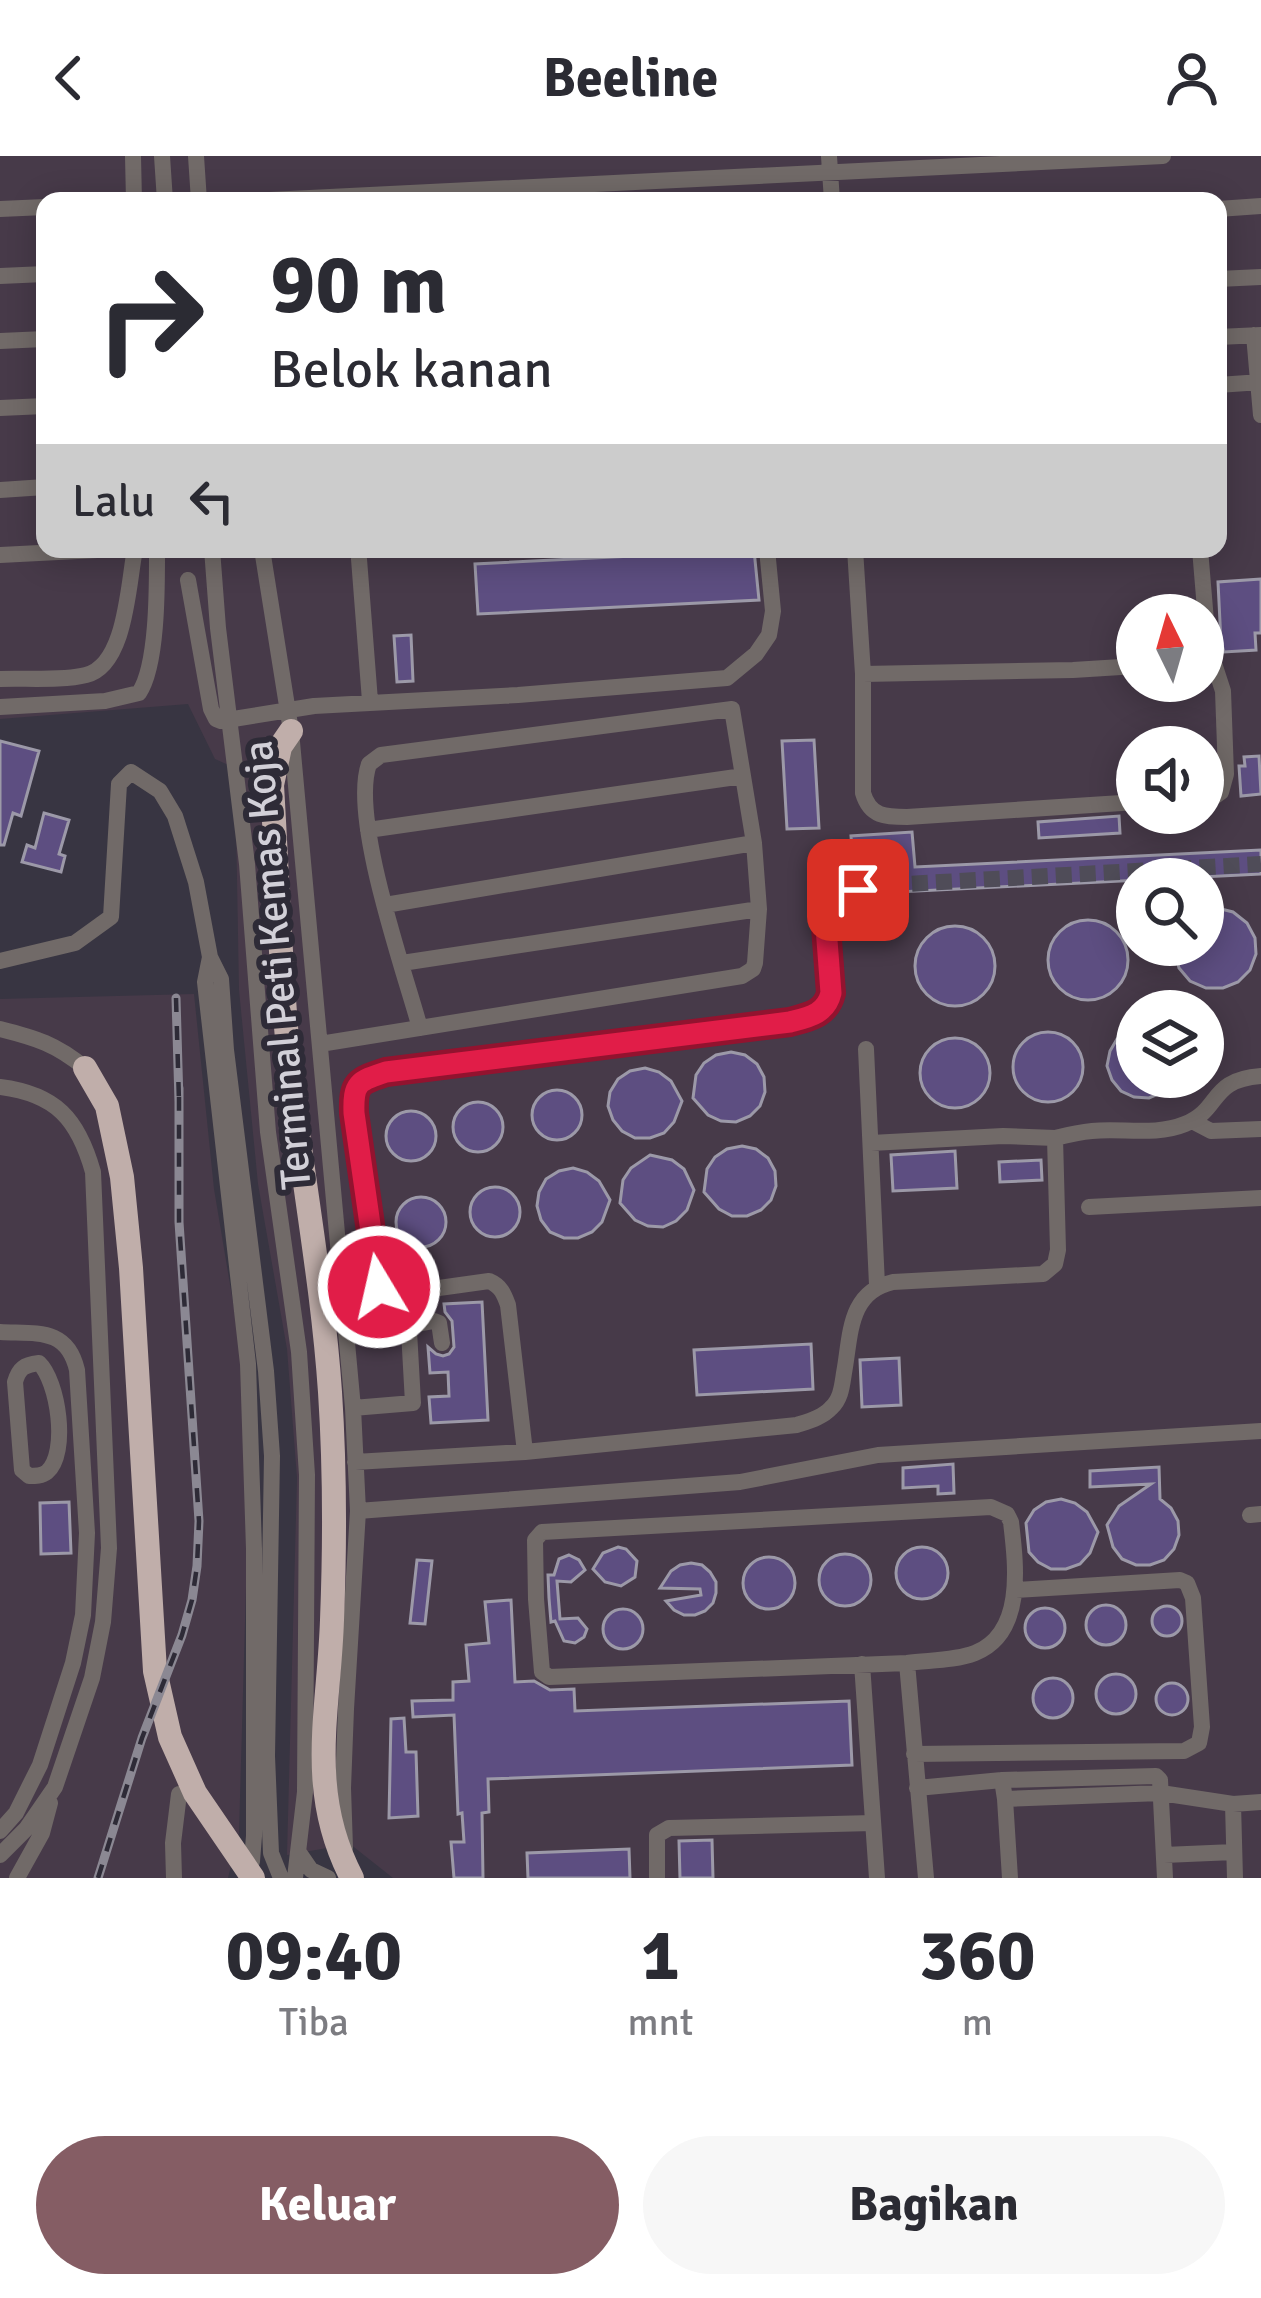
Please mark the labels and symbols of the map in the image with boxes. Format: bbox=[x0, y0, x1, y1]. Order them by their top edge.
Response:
north arrow bbox=[1116, 594, 1224, 702]
street label: Terminal Peti Kemas Koja bbox=[232, 738, 323, 1191]
pin bbox=[807, 839, 909, 941]
position arrow bbox=[316, 1224, 442, 1350]

